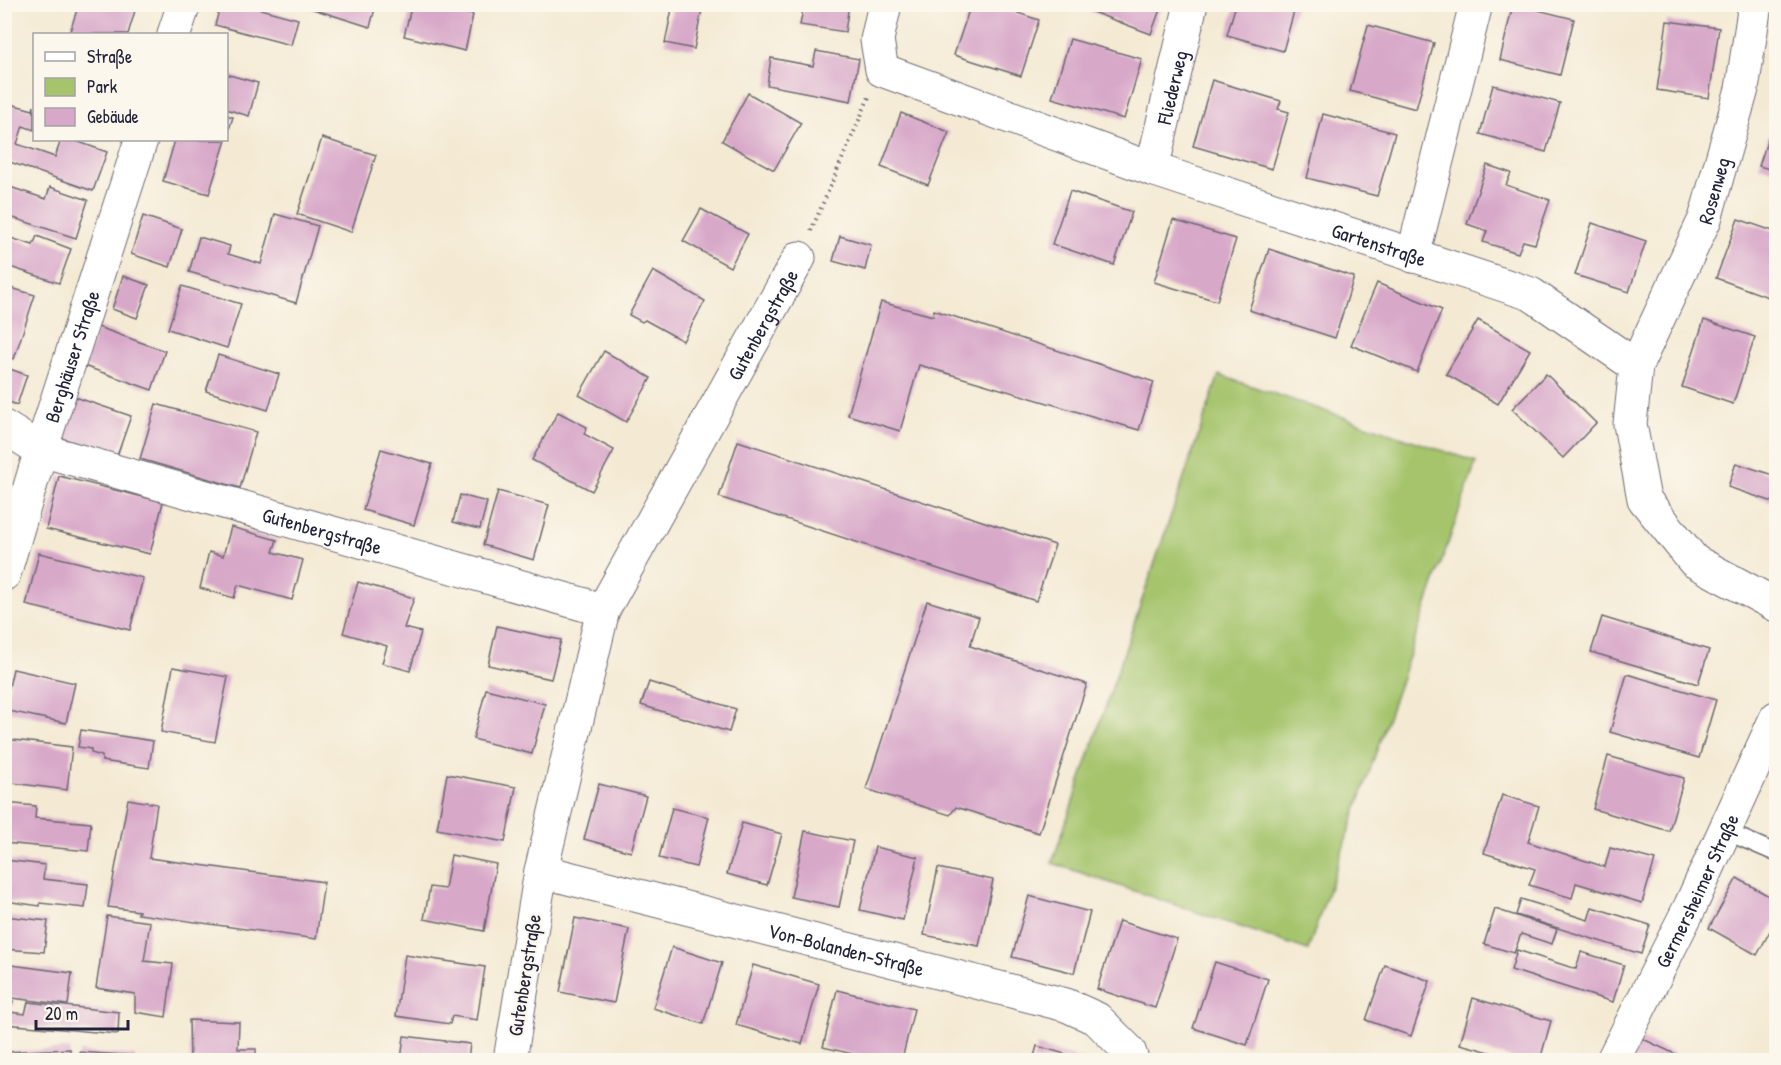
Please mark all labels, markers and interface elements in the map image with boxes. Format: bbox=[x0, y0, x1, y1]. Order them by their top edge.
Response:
legend bbox=[33, 33, 228, 141]
text: Straße bbox=[87, 44, 132, 69]
street label: Fliederweg bbox=[1149, 48, 1193, 128]
text: Park bbox=[87, 74, 118, 99]
text: Gebäude bbox=[87, 104, 139, 129]
street label: Rosenweg bbox=[1691, 154, 1735, 227]
street label: Gartenstraße bbox=[1328, 216, 1430, 272]
street label: Gutenbergstraße bbox=[720, 264, 804, 385]
street label: Berghäuser Straße bbox=[37, 287, 105, 426]
street label: Gutenbergstraße bbox=[259, 500, 385, 560]
street label: Germersheimer Straße bbox=[1648, 809, 1744, 972]
street label: Gutenbergstraße bbox=[501, 912, 547, 1038]
street label: Von-Bolanden-Straße bbox=[765, 916, 927, 982]
scale bar bbox=[36, 993, 128, 1031]
text: 20 m bbox=[45, 1001, 78, 1026]

